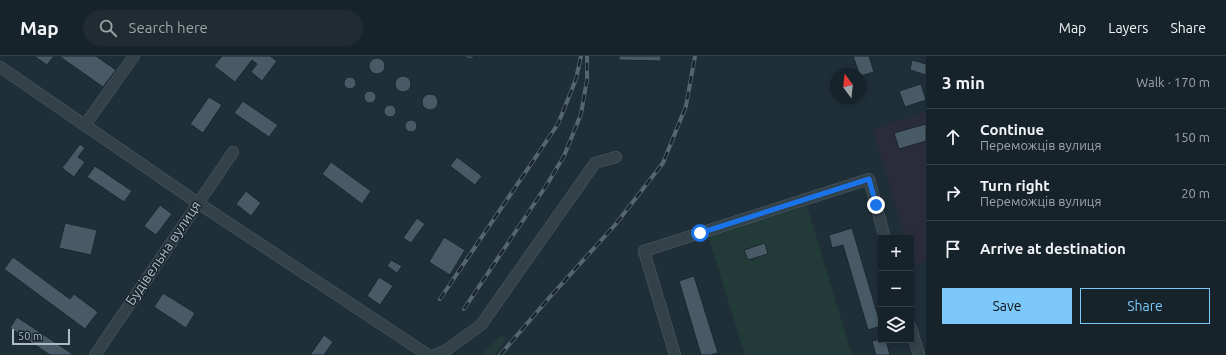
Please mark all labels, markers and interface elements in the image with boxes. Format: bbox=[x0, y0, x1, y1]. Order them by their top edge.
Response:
search box bbox=[83, 10, 363, 46]
text: Map bbox=[20, 17, 59, 39]
icon: search bbox=[97, 17, 119, 39]
text: Search here bbox=[129, 19, 208, 36]
text: Map bbox=[1059, 20, 1086, 36]
text: Layers bbox=[1108, 20, 1148, 36]
text: Share bbox=[1170, 20, 1206, 36]
north arrow bbox=[830, 68, 866, 104]
text: 3 min bbox=[942, 73, 985, 92]
text: Walk · 170 m bbox=[1136, 75, 1210, 89]
text: Continue bbox=[980, 121, 1044, 138]
icon: ahead bbox=[942, 126, 964, 148]
text: 150 m bbox=[1174, 130, 1210, 144]
text: Переможців вулиця bbox=[980, 138, 1101, 152]
text: Turn right bbox=[980, 177, 1050, 194]
icon: right bbox=[942, 182, 964, 204]
text: 20 m bbox=[1181, 186, 1210, 200]
text: Переможців вулиця bbox=[980, 194, 1101, 208]
route end bbox=[867, 196, 885, 214]
street label: Будівельна вулиця bbox=[122, 198, 204, 308]
route start bbox=[691, 224, 709, 242]
map controls bbox=[878, 235, 914, 343]
button: + bbox=[878, 235, 914, 271]
icon: arrive bbox=[942, 238, 964, 260]
text: Arrive at destination bbox=[980, 240, 1126, 257]
button: − bbox=[878, 271, 914, 307]
button: Save bbox=[942, 288, 1072, 324]
button: Share bbox=[1080, 288, 1210, 324]
button: layers bbox=[878, 307, 914, 343]
scale bar bbox=[12, 327, 70, 346]
text: 50 m bbox=[18, 330, 42, 342]

